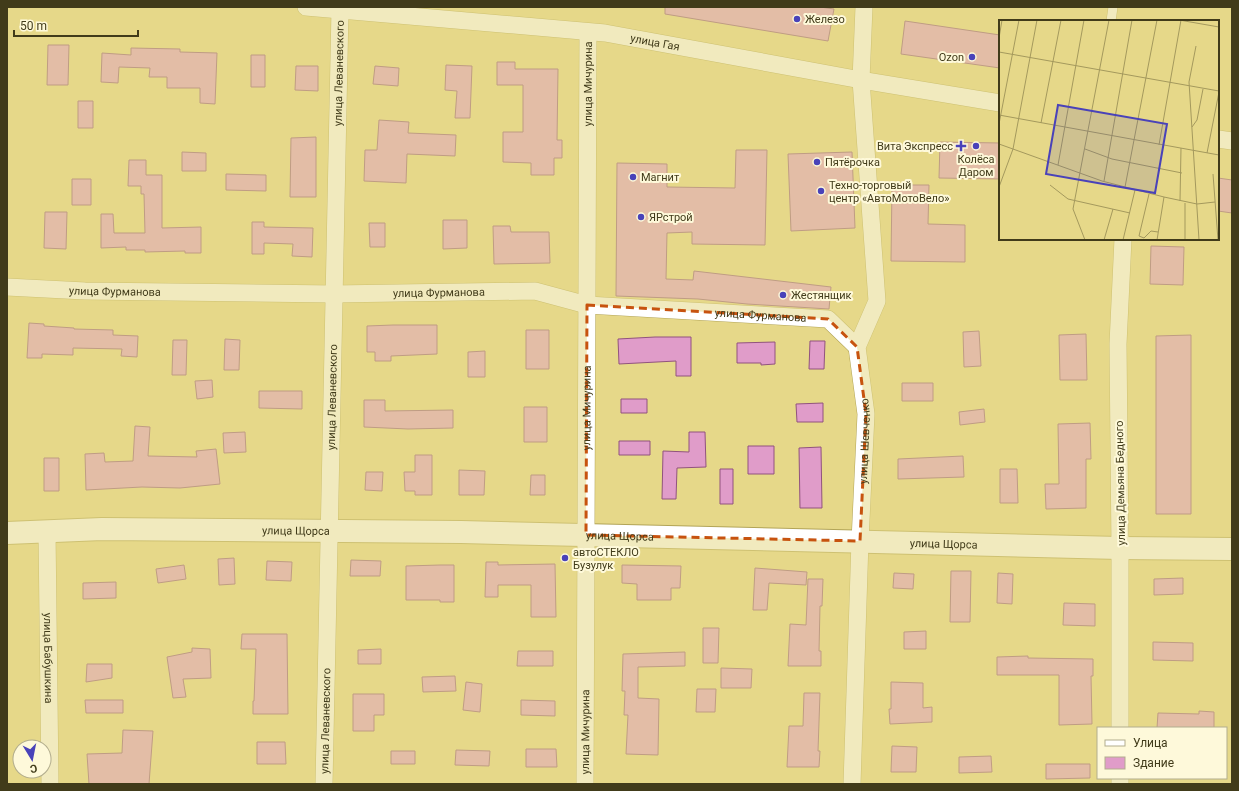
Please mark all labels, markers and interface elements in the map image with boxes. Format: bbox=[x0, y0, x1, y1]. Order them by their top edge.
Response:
scale bar bbox=[14, 12, 138, 38]
place label: Железо bbox=[805, 13, 845, 26]
marker: Железо bbox=[792, 14, 802, 24]
text: 50 m bbox=[20, 19, 47, 33]
street label: улица Леваневского bbox=[332, 20, 347, 126]
inset map bbox=[999, 20, 1219, 240]
street label: улица Гая bbox=[629, 32, 681, 54]
street label: улица Мичурина bbox=[582, 41, 595, 127]
place label: Ozon bbox=[939, 51, 964, 64]
marker: Ozon bbox=[967, 52, 977, 62]
place label: Вита Экспресс bbox=[877, 140, 953, 153]
marker: Вита Экспресс bbox=[956, 141, 966, 151]
marker: Колёса Даром bbox=[971, 141, 981, 151]
place label: Колёса Даром bbox=[957, 153, 995, 179]
place label: Пятёрочка bbox=[825, 156, 880, 169]
marker: Пятёрочка bbox=[812, 157, 822, 167]
place label: Магнит bbox=[641, 171, 680, 184]
marker: Магнит bbox=[628, 172, 638, 182]
place label: Техно-торговый центр «АвтоМотоВело» bbox=[829, 179, 949, 205]
marker: Техно-торговый центр «АвтоМотоВело» bbox=[816, 186, 826, 196]
place label: ЯРстрой bbox=[649, 211, 693, 224]
marker: ЯРстрой bbox=[636, 212, 646, 222]
street label: улица Фурманова bbox=[69, 284, 161, 299]
street label: улица Фурманова bbox=[393, 286, 485, 300]
place label: Жестянщик bbox=[791, 289, 852, 302]
marker: Жестянщик bbox=[778, 290, 788, 300]
street label: улица Фурманова bbox=[714, 306, 807, 325]
street label: улица Леваневского bbox=[325, 344, 340, 450]
street label: улица Мичурина bbox=[580, 365, 594, 451]
street label: улица Шевченко bbox=[857, 398, 873, 484]
street label: улица Демьяна Бедного bbox=[1113, 420, 1128, 546]
street label: улица Щорса bbox=[262, 524, 330, 538]
street label: улица Щорса bbox=[586, 529, 654, 544]
street label: улица Щорса bbox=[910, 537, 978, 552]
place label: автоСТЕКЛО Бузулук bbox=[573, 546, 639, 572]
marker: автоСТЕКЛО Бузулук bbox=[560, 553, 570, 563]
street label: улица Бабушкина bbox=[41, 613, 55, 703]
street label: улица Леваневского bbox=[318, 668, 333, 774]
street label: улица Мичурина bbox=[579, 689, 592, 775]
legend bbox=[1097, 727, 1227, 779]
text: Улица bbox=[1133, 736, 1168, 750]
north arrow bbox=[12, 739, 52, 779]
text: Здание bbox=[1133, 756, 1174, 770]
text: С bbox=[29, 761, 38, 775]

